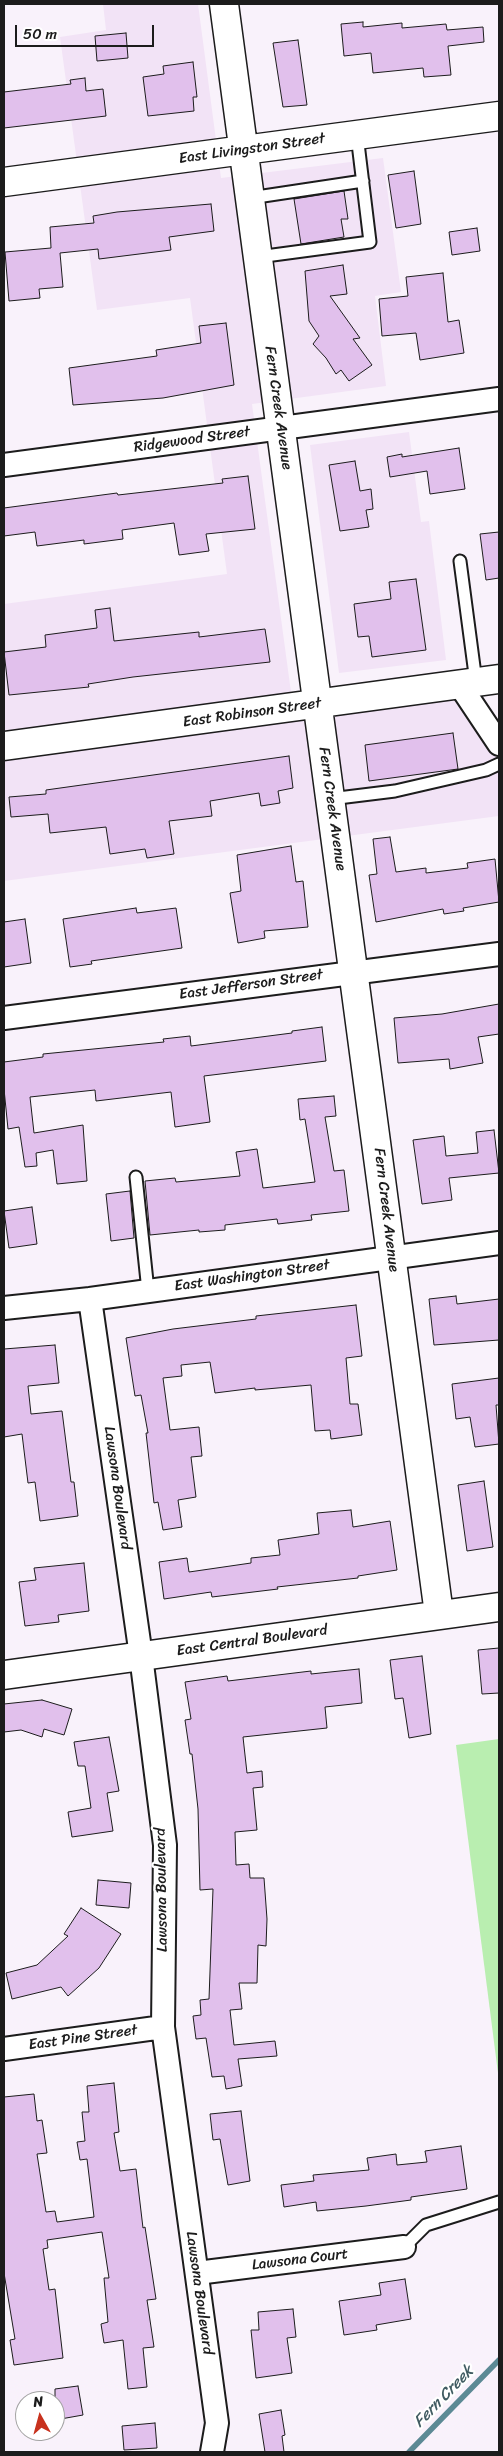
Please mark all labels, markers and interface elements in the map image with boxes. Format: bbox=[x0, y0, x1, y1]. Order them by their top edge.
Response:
scale bar bbox=[18, 15, 156, 47]
text: 50 m bbox=[23, 21, 57, 47]
street label: East Livingston Street bbox=[178, 130, 326, 168]
street label: Fern Creek Avenue bbox=[260, 345, 296, 471]
street label: Ridgewood Street bbox=[133, 423, 251, 457]
street label: East Robinson Street bbox=[182, 694, 322, 732]
street label: Fern Creek Avenue bbox=[314, 746, 350, 872]
street label: East Jefferson Street bbox=[178, 966, 324, 1004]
street label: Fern Creek Avenue bbox=[369, 1147, 403, 1273]
street label: East Washington Street bbox=[173, 1256, 331, 1296]
street label: Lawsona Boulevard bbox=[99, 1425, 135, 1551]
street label: East Central Boulevard bbox=[176, 1622, 328, 1660]
street label: Lawsona Boulevard bbox=[152, 1828, 172, 1952]
street label: East Pine Street bbox=[27, 2021, 139, 2055]
street label: Lawsona Boulevard bbox=[181, 2230, 217, 2356]
street label: Lawsona Court bbox=[251, 2245, 349, 2275]
water label: Fern Creek bbox=[410, 2362, 478, 2432]
text: N bbox=[32, 2389, 45, 2415]
north arrow bbox=[15, 2391, 65, 2441]

